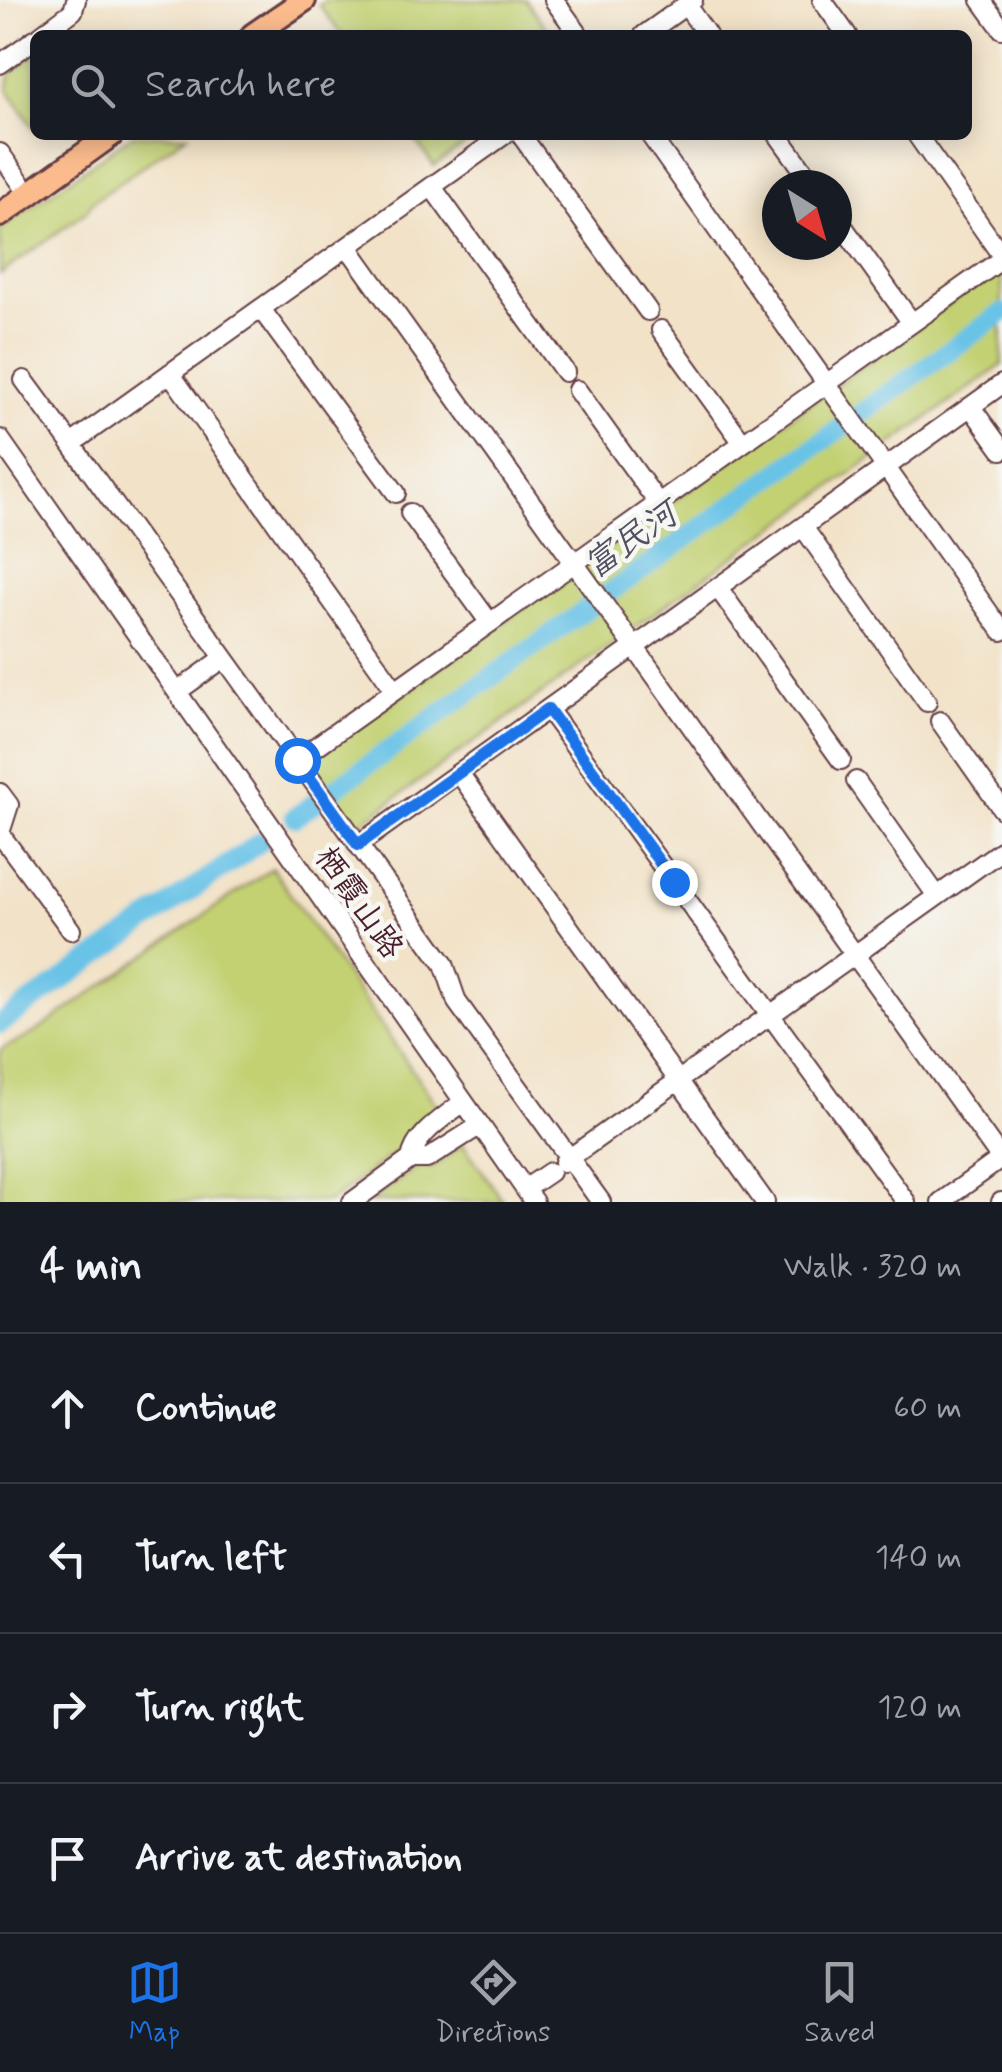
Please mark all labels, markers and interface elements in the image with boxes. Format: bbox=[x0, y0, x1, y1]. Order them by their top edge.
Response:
search box bbox=[30, 30, 972, 140]
icon: search bbox=[65, 58, 120, 113]
text: Search here bbox=[145, 61, 336, 110]
north arrow bbox=[762, 170, 852, 260]
water label: 富民河 bbox=[575, 489, 691, 590]
route start bbox=[275, 738, 321, 784]
street label: 栖霞山路 bbox=[304, 839, 412, 968]
route end bbox=[652, 860, 698, 906]
text: 4 min bbox=[40, 1240, 142, 1295]
text: Walk · 320 m bbox=[784, 1246, 962, 1288]
icon: ahead bbox=[40, 1381, 95, 1436]
text: Continue bbox=[135, 1384, 277, 1433]
text: 60 m bbox=[893, 1387, 962, 1429]
icon: left bbox=[40, 1531, 95, 1586]
text: Turn left bbox=[135, 1534, 287, 1583]
text: 140 m bbox=[875, 1537, 962, 1579]
icon: right bbox=[40, 1681, 95, 1736]
text: Turn right bbox=[135, 1684, 304, 1733]
text: 120 m bbox=[877, 1687, 962, 1729]
icon: arrive bbox=[40, 1831, 95, 1886]
text: Arrive at destination bbox=[135, 1834, 462, 1883]
tab: Map bbox=[127, 1955, 182, 2052]
tab: Directions bbox=[436, 1955, 551, 2052]
tab: Saved bbox=[804, 1955, 875, 2052]

